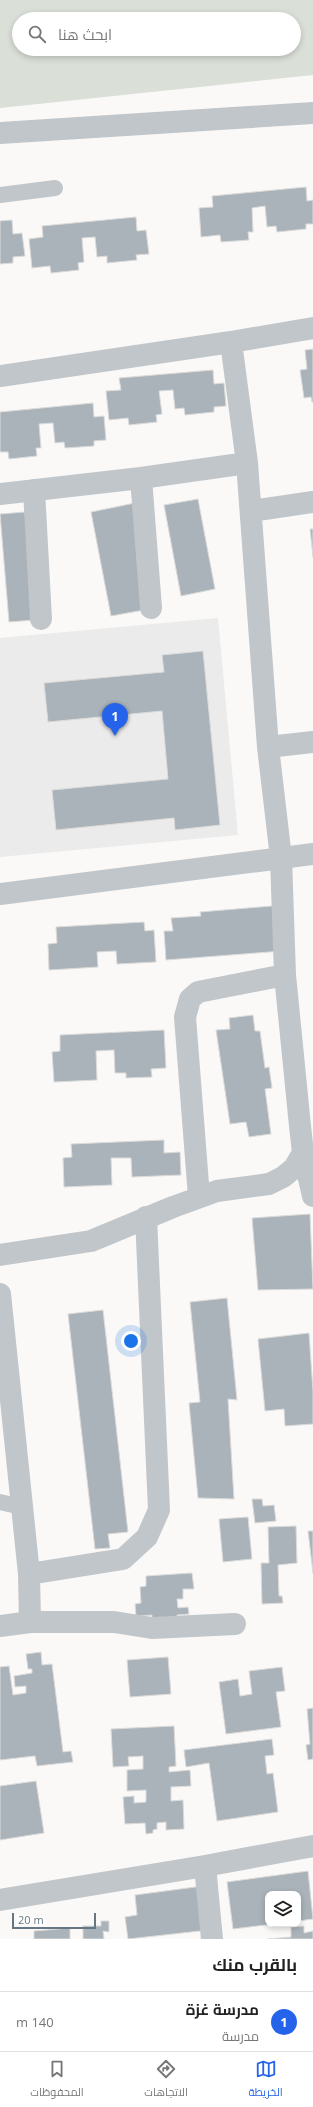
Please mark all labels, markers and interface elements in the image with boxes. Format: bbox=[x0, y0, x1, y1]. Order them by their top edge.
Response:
search box bbox=[12, 12, 301, 56]
icon: search bbox=[26, 23, 48, 45]
text: ابحث هنا bbox=[58, 24, 112, 44]
pin: 1 bbox=[102, 703, 128, 736]
your location bbox=[121, 1331, 141, 1351]
map controls bbox=[265, 1891, 301, 1927]
button: layers bbox=[265, 1891, 301, 1927]
scale bar bbox=[12, 1911, 96, 1930]
text: 20 m bbox=[18, 1912, 44, 1927]
text: بالقرب منك bbox=[212, 1953, 297, 1976]
text: مدرسة غزة bbox=[186, 1999, 259, 2019]
text: 140 m bbox=[16, 2013, 54, 2031]
text: 1 bbox=[280, 2013, 288, 2031]
text: مدرسة bbox=[222, 2027, 259, 2045]
tab: المحفوظات bbox=[30, 2058, 84, 2102]
tab: الاتجاهات bbox=[144, 2058, 188, 2102]
tab: الخريطة bbox=[248, 2058, 283, 2102]

